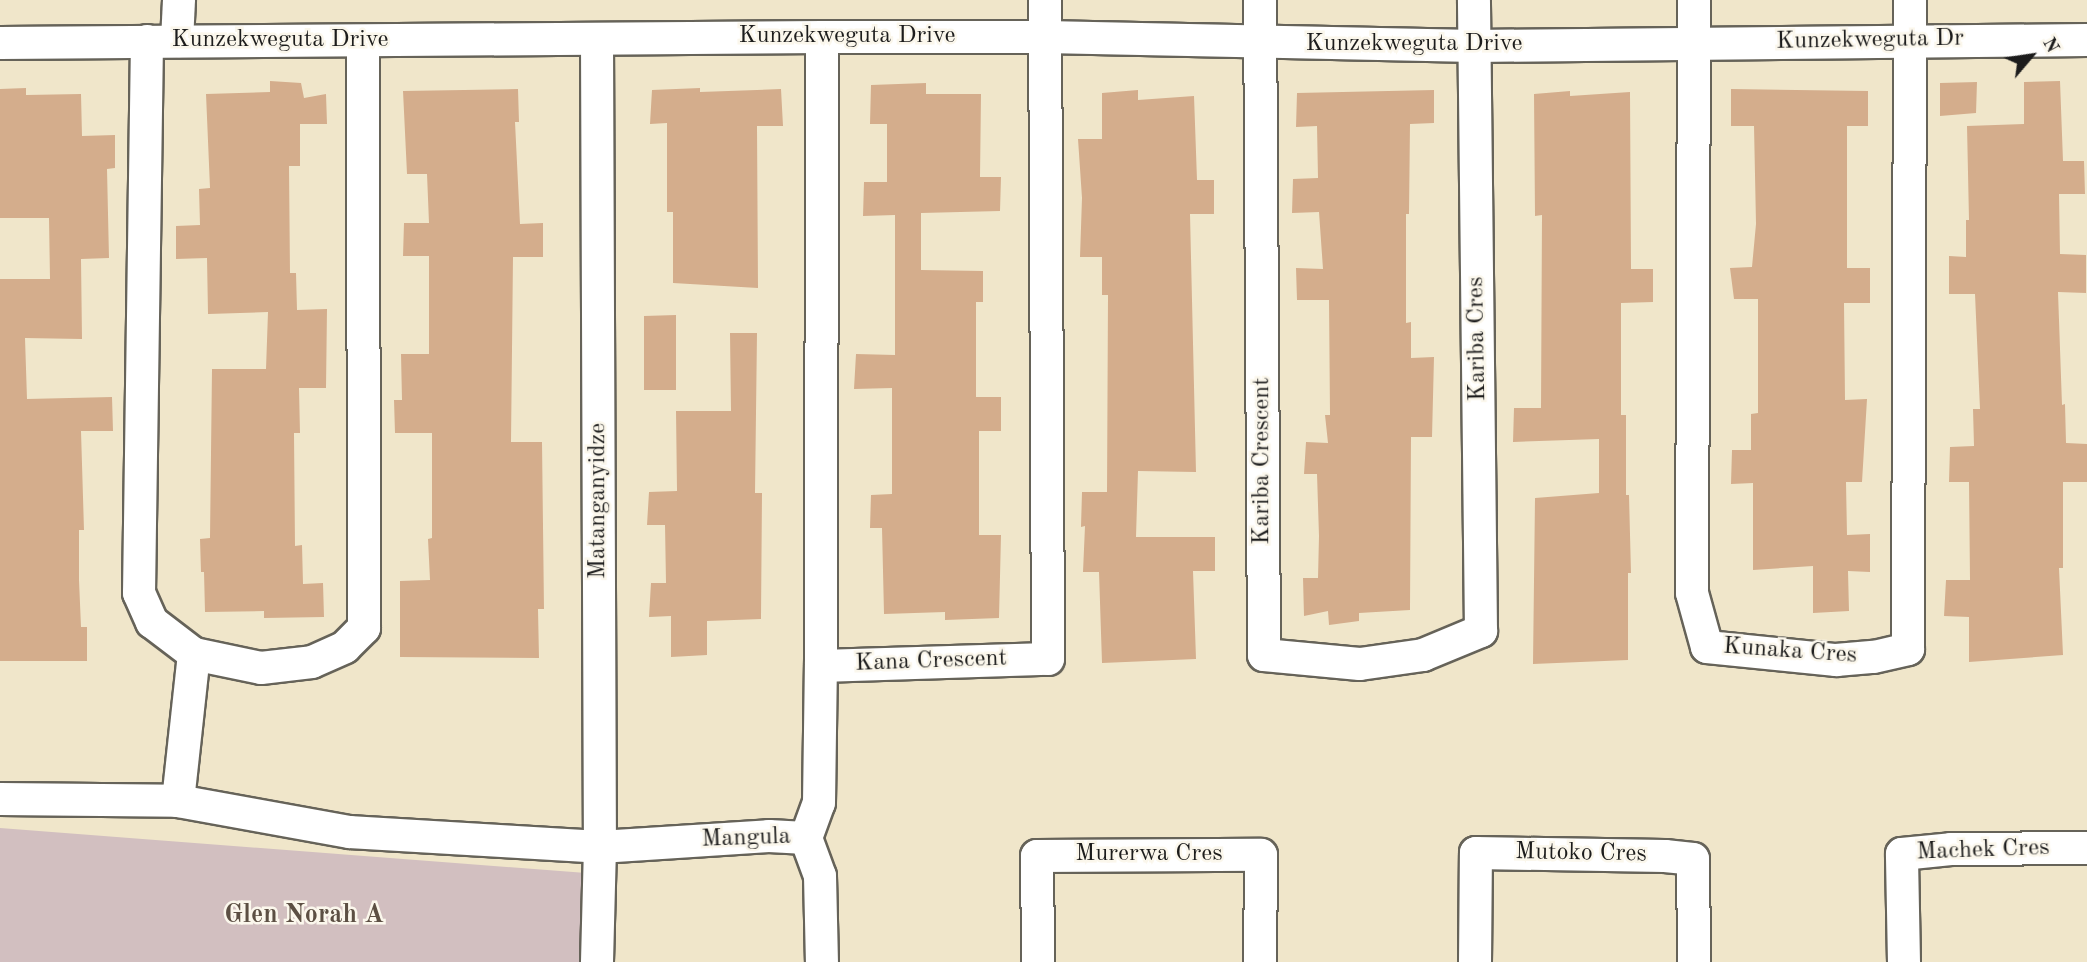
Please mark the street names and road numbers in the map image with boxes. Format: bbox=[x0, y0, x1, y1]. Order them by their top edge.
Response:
street label: Kunzekweguta Drive bbox=[739, 23, 955, 51]
street label: Kunzekweguta Dr bbox=[1776, 25, 1964, 57]
street label: Kunzekweguta Drive bbox=[172, 27, 388, 55]
street label: Kunzekweguta Drive bbox=[1306, 31, 1522, 59]
street label: Kariba Cres bbox=[1463, 276, 1493, 402]
street label: Kariba Crescent bbox=[1249, 377, 1277, 545]
street label: Matanganyidze bbox=[585, 423, 613, 579]
street label: Kunaka Cres bbox=[1722, 633, 1858, 671]
street label: Kana Crescent bbox=[855, 645, 1007, 679]
street label: Mangula bbox=[701, 823, 791, 855]
street label: Machek Cres bbox=[1916, 834, 2050, 868]
street label: Mutoko Cres bbox=[1515, 838, 1647, 870]
street label: Murerwa Cres bbox=[1075, 841, 1223, 869]

